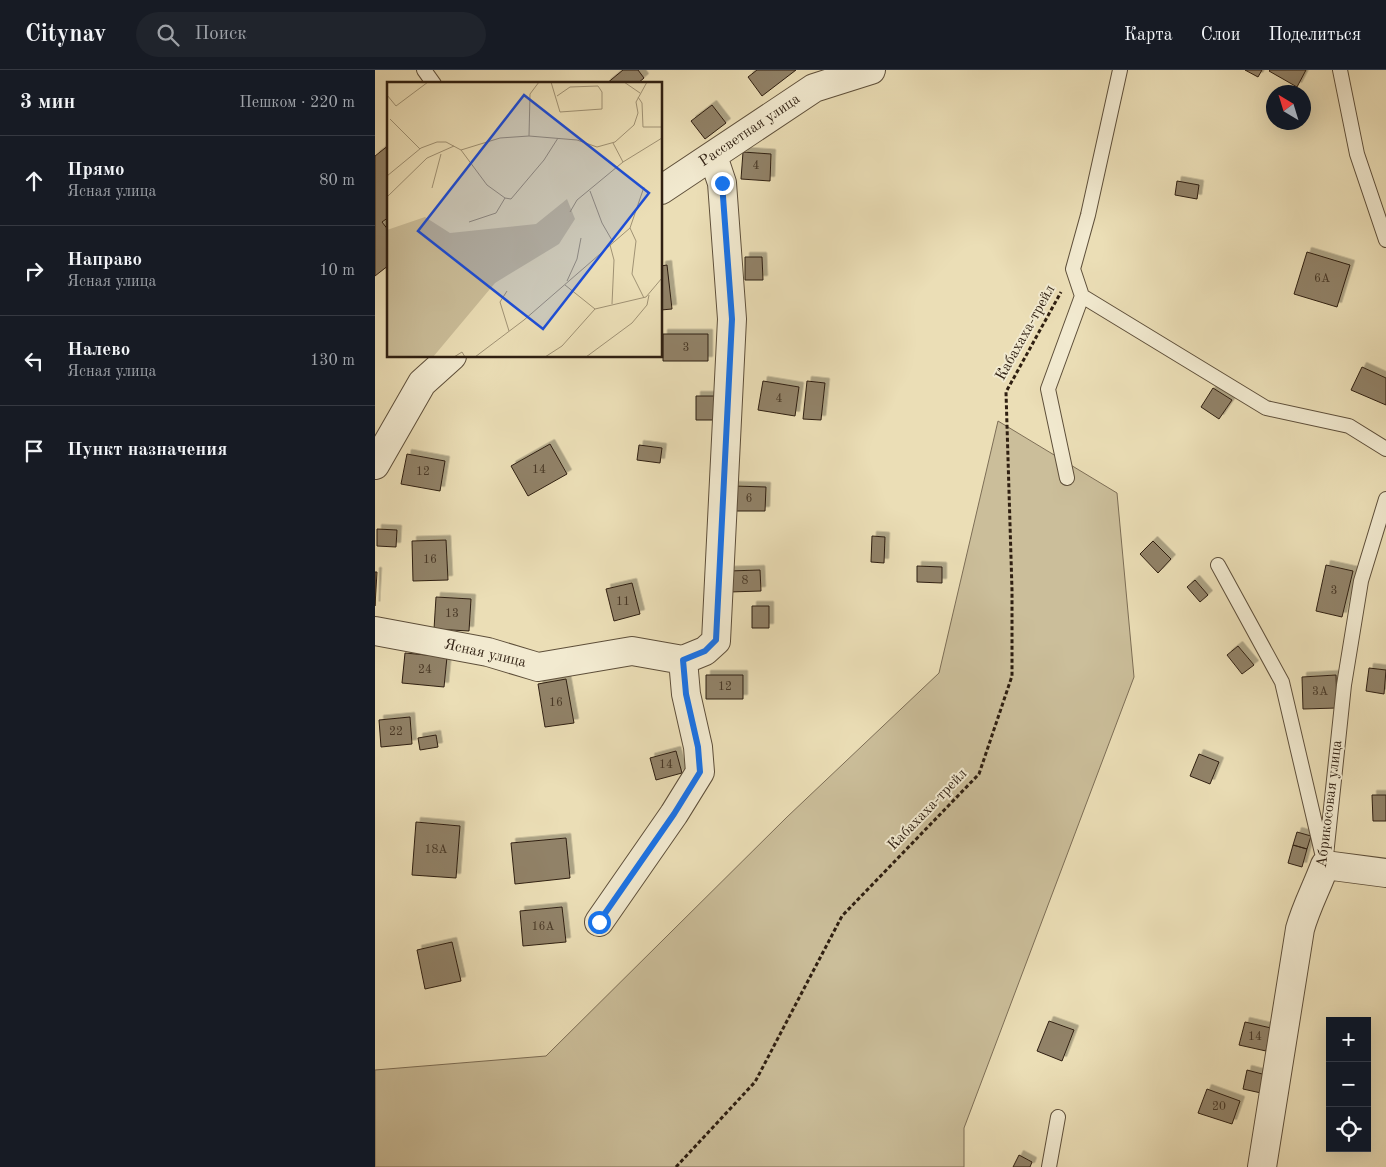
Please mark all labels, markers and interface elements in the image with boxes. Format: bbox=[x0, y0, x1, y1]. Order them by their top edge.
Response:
search box bbox=[136, 12, 486, 57]
icon: search bbox=[154, 21, 182, 49]
text: Citynav bbox=[25, 23, 106, 47]
text: Поиск bbox=[194, 25, 247, 44]
text: Карта bbox=[1124, 26, 1173, 44]
text: Слои bbox=[1201, 26, 1240, 44]
text: Поделиться bbox=[1268, 26, 1361, 44]
inset map bbox=[387, 82, 663, 358]
north arrow bbox=[1266, 85, 1311, 130]
street label: Рассветная улица bbox=[697, 91, 804, 170]
text: 3 мин bbox=[20, 92, 75, 113]
text: Пешком · 220 m bbox=[239, 95, 355, 111]
house number: 4 bbox=[753, 160, 760, 172]
text: Прямо bbox=[67, 161, 125, 180]
icon: ahead bbox=[20, 167, 48, 195]
route end bbox=[711, 172, 734, 195]
text: 80 m bbox=[319, 173, 355, 189]
text: Ясная улица bbox=[67, 184, 156, 200]
text: Направо bbox=[67, 251, 142, 270]
icon: right bbox=[20, 257, 48, 285]
text: 10 m bbox=[319, 263, 355, 279]
house number: 6А bbox=[1314, 273, 1330, 285]
text: Ясная улица bbox=[67, 274, 156, 290]
street label: Кабахаха-трейл bbox=[994, 283, 1058, 383]
text: Налево bbox=[67, 341, 130, 360]
house number: 3 bbox=[683, 342, 689, 354]
icon: left bbox=[20, 347, 48, 375]
text: 130 m bbox=[310, 353, 355, 369]
text: Ясная улица bbox=[67, 364, 156, 380]
house number: 4 bbox=[776, 393, 783, 405]
icon: arrive bbox=[20, 437, 48, 465]
text: Пункт назначения bbox=[67, 441, 227, 460]
house number: 14 bbox=[532, 464, 546, 476]
house number: 12 bbox=[416, 466, 430, 478]
house number: 6 bbox=[746, 493, 753, 505]
house number: 16 bbox=[423, 554, 437, 566]
house number: 8 bbox=[742, 575, 749, 587]
house number: 3 bbox=[1331, 585, 1337, 597]
house number: 11 bbox=[616, 596, 630, 608]
house number: 13 bbox=[445, 608, 459, 620]
street label: Ясная улица bbox=[442, 637, 528, 671]
house number: 24 bbox=[418, 664, 432, 676]
house number: 12 bbox=[718, 681, 732, 693]
house number: 3А bbox=[1312, 686, 1328, 698]
house number: 16 bbox=[549, 697, 563, 709]
house number: 22 bbox=[389, 726, 403, 738]
street label: Абрикосовая улица bbox=[1315, 739, 1345, 869]
house number: 14 bbox=[659, 759, 673, 771]
street label: Кабахаха-трейл bbox=[886, 766, 970, 854]
house number: 18А bbox=[424, 844, 448, 856]
route start bbox=[588, 911, 611, 934]
house number: 16А bbox=[531, 921, 555, 933]
map controls bbox=[1326, 1017, 1371, 1152]
button: + bbox=[1326, 1017, 1371, 1062]
house number: 14 bbox=[1248, 1031, 1262, 1043]
button: − bbox=[1326, 1062, 1371, 1107]
house number: 20 bbox=[1212, 1101, 1226, 1113]
button: locate bbox=[1326, 1107, 1371, 1152]

